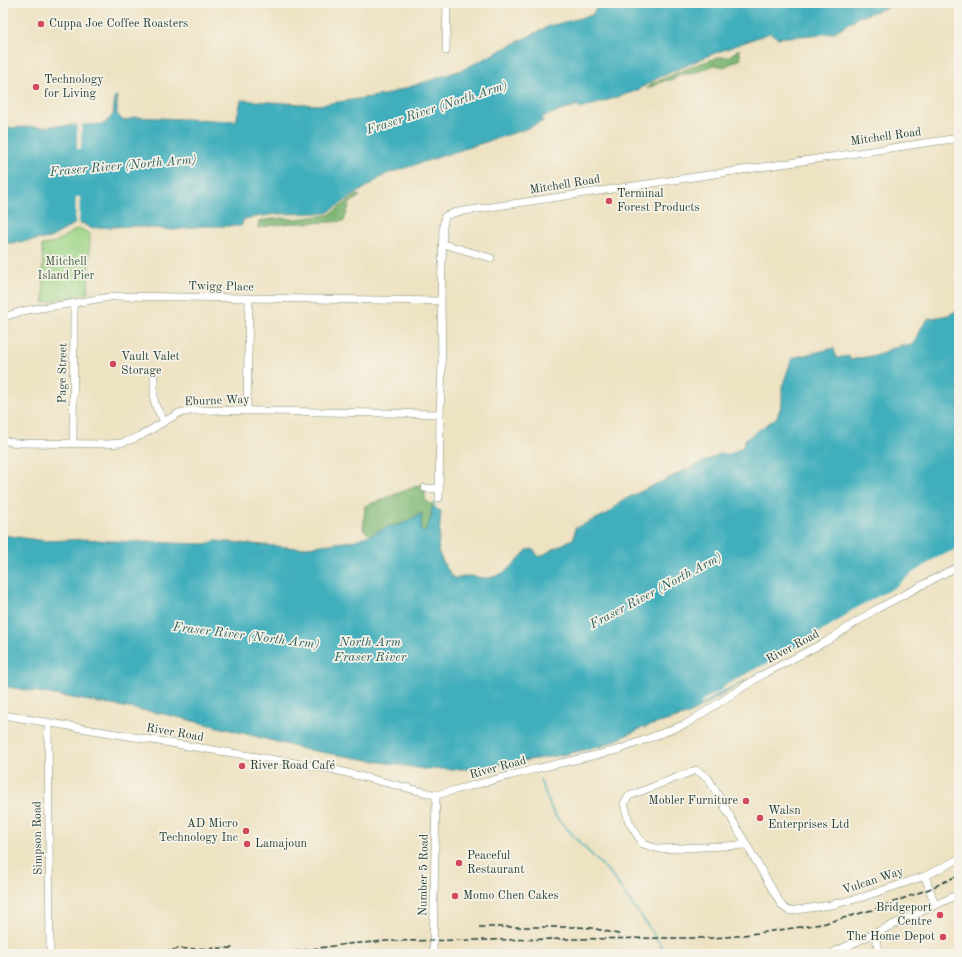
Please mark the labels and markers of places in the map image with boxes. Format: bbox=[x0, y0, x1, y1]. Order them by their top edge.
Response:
place label: Cuppa Joe Coffee Roasters bbox=[49, 18, 188, 30]
marker: Cuppa Joe Coffee Roasters bbox=[36, 19, 46, 29]
place label: Technology for Living bbox=[44, 74, 104, 100]
marker: Technology for Living bbox=[31, 82, 41, 92]
place label: Terminal Forest Products bbox=[617, 188, 700, 214]
marker: Terminal Forest Products bbox=[604, 196, 614, 206]
place label: Vault Valet Storage bbox=[121, 351, 180, 377]
marker: Vault Valet Storage bbox=[108, 359, 118, 369]
place label: River Road Café bbox=[250, 760, 335, 772]
marker: River Road Café bbox=[237, 761, 247, 771]
place label: Mobler Furniture bbox=[649, 795, 738, 807]
marker: Mobler Furniture bbox=[741, 796, 751, 806]
place label: Walsn Enterprises Ltd bbox=[768, 805, 850, 831]
marker: Walsn Enterprises Ltd bbox=[755, 813, 765, 823]
place label: AD Micro Technology Inc bbox=[159, 818, 238, 844]
marker: AD Micro Technology Inc bbox=[241, 826, 251, 836]
place label: Lamajoun bbox=[255, 838, 308, 850]
marker: Lamajoun bbox=[242, 839, 252, 849]
place label: Peaceful Restaurant bbox=[467, 850, 524, 876]
marker: Peaceful Restaurant bbox=[454, 858, 464, 868]
place label: Momo Chen Cakes bbox=[463, 890, 559, 902]
marker: Momo Chen Cakes bbox=[450, 891, 460, 901]
place label: Bridgeport Centre bbox=[876, 902, 932, 928]
marker: Bridgeport Centre bbox=[935, 910, 945, 920]
place label: The Home Depot bbox=[846, 931, 935, 943]
marker: The Home Depot bbox=[938, 932, 948, 942]

